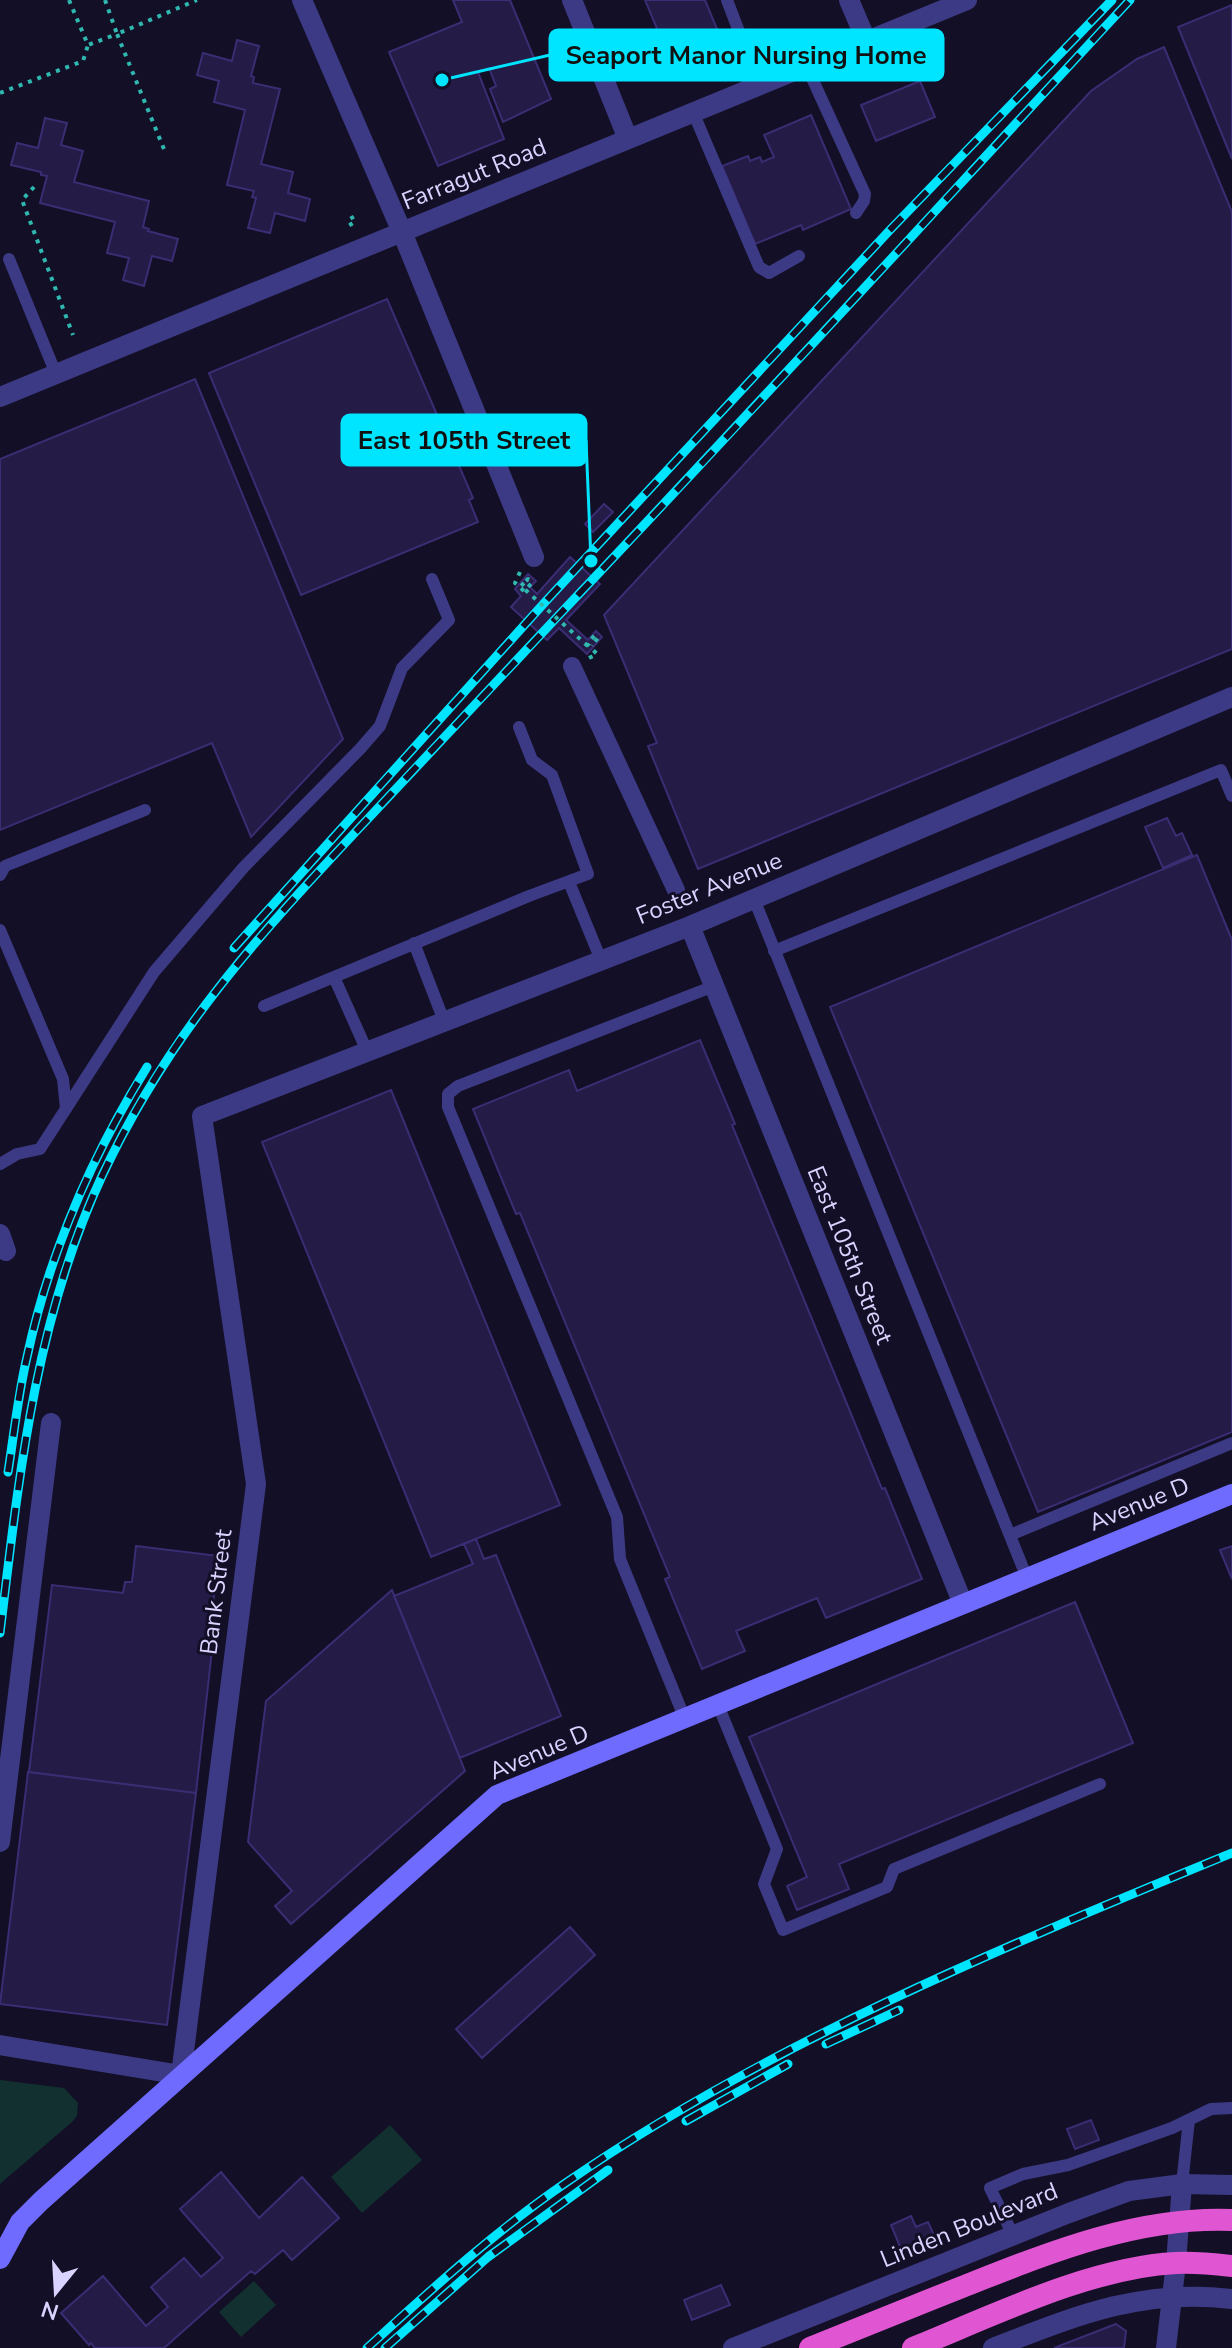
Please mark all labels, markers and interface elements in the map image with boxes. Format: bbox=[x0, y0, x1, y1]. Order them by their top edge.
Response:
callout: Seaport Manor Nursing Home bbox=[550, 30, 943, 80]
text: Seaport Manor Nursing Home bbox=[565, 38, 927, 73]
street label: Farragut Road bbox=[397, 130, 551, 218]
callout: East 105th Street bbox=[342, 415, 586, 465]
text: East 105th Street bbox=[358, 423, 571, 458]
street label: Foster Avenue bbox=[631, 844, 787, 932]
street label: East 105th Street bbox=[800, 1161, 901, 1349]
street label: Avenue D bbox=[1084, 1469, 1194, 1539]
street label: Bank Street bbox=[192, 1527, 240, 1657]
street label: Avenue D bbox=[484, 1717, 594, 1787]
street label: Linden Boulevard bbox=[876, 2175, 1062, 2275]
north arrow bbox=[16, 2252, 96, 2332]
text: N bbox=[38, 2293, 63, 2327]

